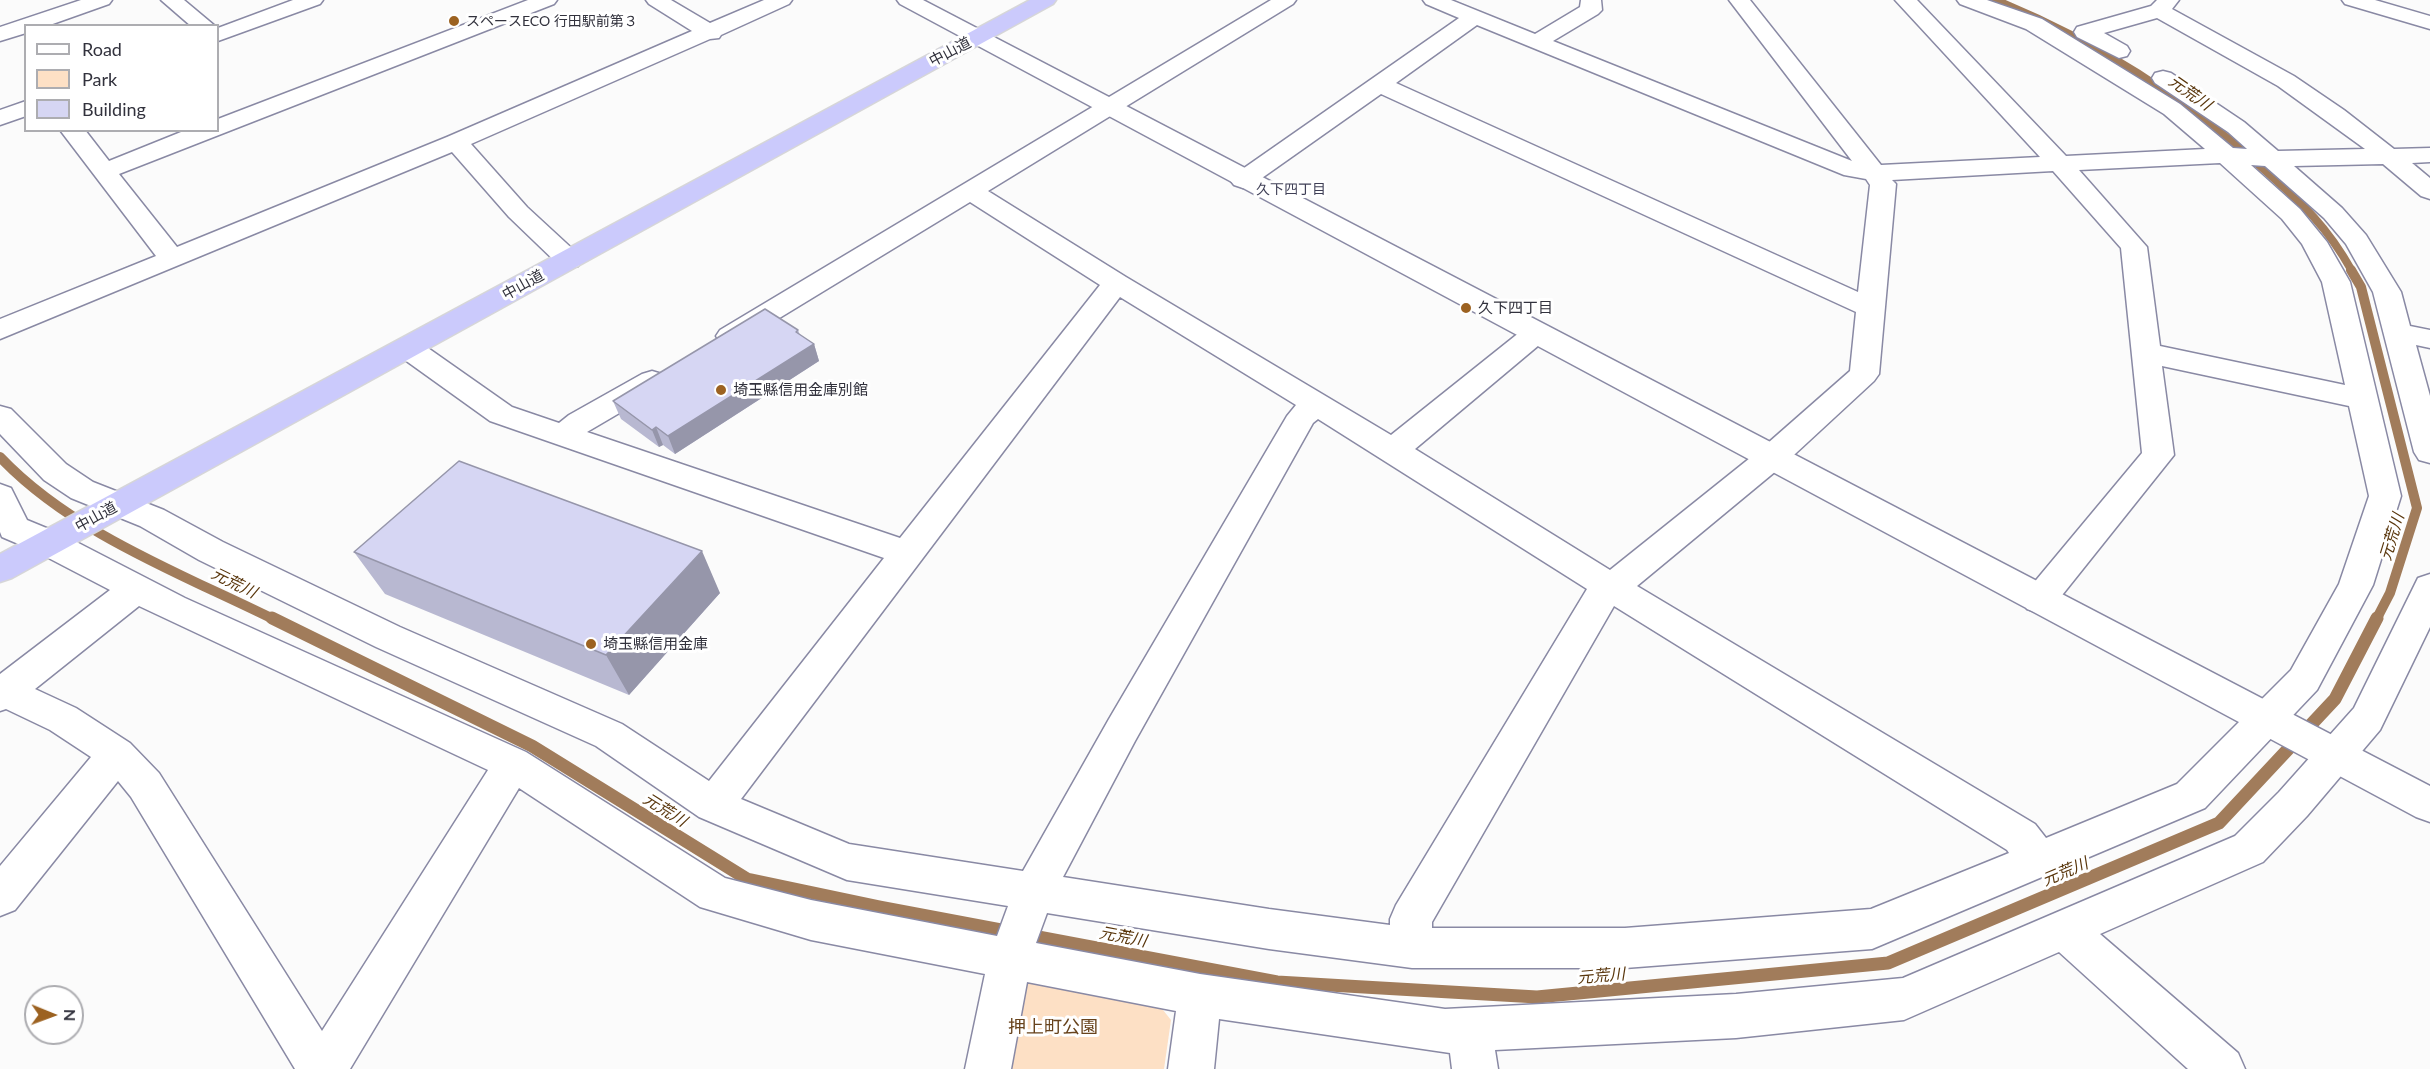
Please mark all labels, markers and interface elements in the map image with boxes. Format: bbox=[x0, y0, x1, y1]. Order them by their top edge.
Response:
place label: スペースECO 行田駅前第３ bbox=[466, 13, 638, 29]
marker: スペースECO 行田駅前第３ bbox=[447, 14, 461, 28]
legend bbox=[24, 24, 219, 132]
street label: 中山道 bbox=[926, 33, 974, 71]
text: Road bbox=[82, 38, 122, 60]
text: Park bbox=[82, 68, 117, 90]
water label: 元荒川 bbox=[2165, 71, 2215, 115]
text: Building bbox=[82, 98, 146, 120]
district label: 久下四丁目 bbox=[1256, 181, 1326, 197]
street label: 中山道 bbox=[499, 266, 547, 304]
place label: 久下四丁目 bbox=[1478, 299, 1553, 317]
marker: 久下四丁目 bbox=[1459, 301, 1473, 315]
place label: 埼玉縣信用金庫別館 bbox=[733, 381, 868, 399]
marker: 埼玉縣信用金庫別館 bbox=[714, 383, 728, 397]
street label: 中山道 bbox=[72, 498, 120, 536]
water label: 元荒川 bbox=[2376, 511, 2408, 563]
water label: 元荒川 bbox=[208, 564, 260, 602]
place label: 埼玉縣信用金庫 bbox=[603, 635, 708, 653]
marker: 埼玉縣信用金庫 bbox=[584, 637, 598, 651]
water label: 元荒川 bbox=[640, 789, 690, 831]
water label: 元荒川 bbox=[2039, 854, 2091, 890]
water label: 元荒川 bbox=[1098, 923, 1148, 951]
water label: 元荒川 bbox=[1576, 964, 1626, 988]
north arrow bbox=[24, 985, 84, 1045]
text: N bbox=[61, 1009, 80, 1022]
park label: 押上町公園 bbox=[1008, 1016, 1098, 1038]

